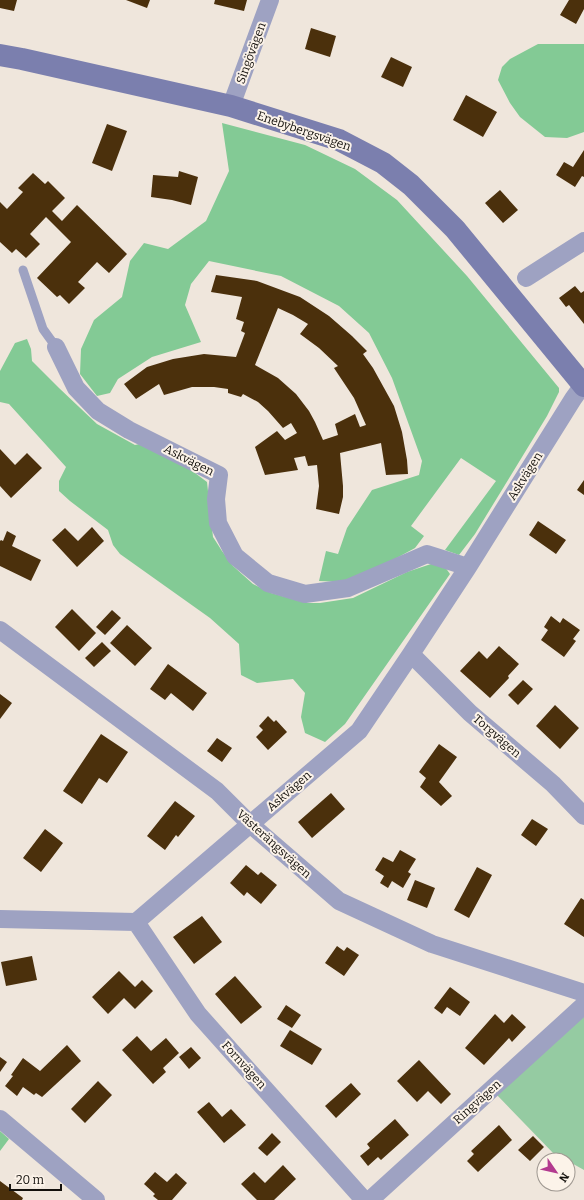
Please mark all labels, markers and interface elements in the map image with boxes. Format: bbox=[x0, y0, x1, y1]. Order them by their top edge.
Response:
street label: Singövägen bbox=[233, 20, 269, 86]
street label: Enebybergsvägen bbox=[255, 108, 353, 154]
street label: Askvägen bbox=[162, 441, 217, 479]
street label: Askvägen bbox=[505, 449, 545, 503]
street label: Torgvägen bbox=[470, 712, 524, 761]
street label: Askvägen bbox=[264, 768, 314, 814]
street label: Västerängsvägen bbox=[234, 807, 314, 881]
street label: Fornvägen bbox=[219, 1038, 269, 1092]
street label: Ringvägen bbox=[450, 1077, 504, 1127]
north arrow bbox=[536, 1152, 576, 1192]
scale bar bbox=[10, 1166, 61, 1192]
text: N bbox=[556, 1170, 572, 1185]
text: 20 m bbox=[16, 1173, 45, 1187]

